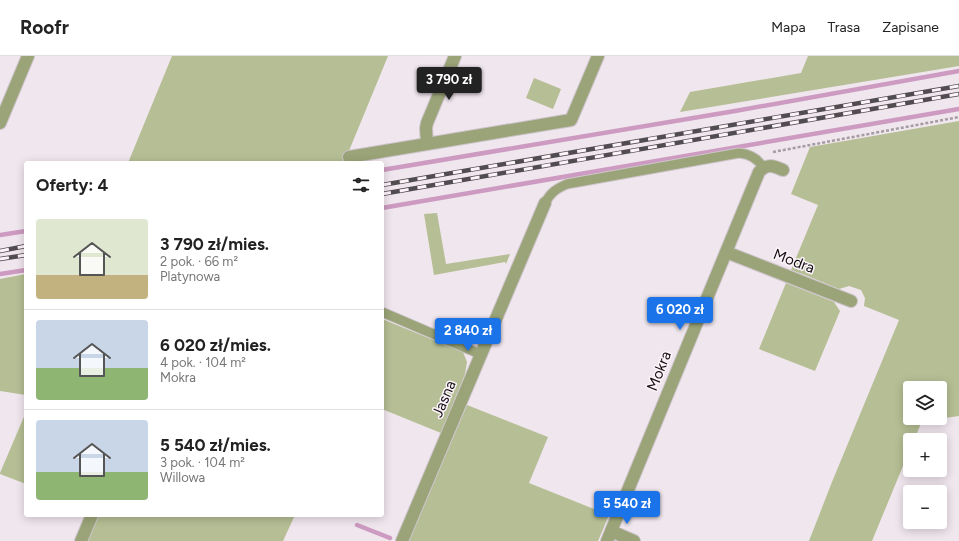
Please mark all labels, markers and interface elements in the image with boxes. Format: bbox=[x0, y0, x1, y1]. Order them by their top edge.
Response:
text: Roofr bbox=[20, 16, 69, 39]
text: Mapa bbox=[771, 19, 806, 36]
text: Trasa bbox=[828, 19, 860, 36]
text: Zapisane bbox=[882, 19, 939, 36]
pin: 3 790 zł bbox=[408, 67, 490, 101]
text: 3 790 zł bbox=[426, 72, 472, 87]
icon: filters bbox=[350, 174, 372, 196]
text: Oferty: 4 bbox=[36, 175, 108, 195]
text: 3 790 zł/mies. bbox=[160, 234, 269, 254]
icon: home bbox=[68, 235, 116, 283]
street label: Modra bbox=[771, 245, 817, 277]
text: 2 pok. · 66 m² bbox=[160, 254, 238, 269]
text: Platynowa bbox=[160, 269, 220, 284]
pin: 6 020 zł bbox=[639, 297, 721, 331]
text: 6 020 zł bbox=[656, 302, 704, 317]
pin: 2 840 zł bbox=[427, 318, 509, 352]
text: 2 840 zł bbox=[444, 323, 492, 338]
text: 6 020 zł/mies. bbox=[160, 335, 271, 355]
icon: home bbox=[68, 336, 116, 384]
street label: Mokra bbox=[643, 348, 675, 394]
text: 4 pok. · 104 m² bbox=[160, 355, 246, 370]
text: Mokra bbox=[160, 370, 196, 385]
street label: Jasna bbox=[428, 378, 460, 420]
map controls bbox=[903, 381, 947, 529]
button: layers bbox=[903, 381, 947, 425]
button: + bbox=[903, 433, 947, 477]
text: 5 540 zł/mies. bbox=[160, 435, 271, 455]
icon: home bbox=[68, 436, 116, 484]
text: 3 pok. · 104 m² bbox=[160, 455, 245, 470]
text: Willowa bbox=[160, 470, 205, 485]
button: − bbox=[903, 485, 947, 529]
pin: 5 540 zł bbox=[586, 491, 668, 525]
text: 5 540 zł bbox=[603, 496, 651, 511]

